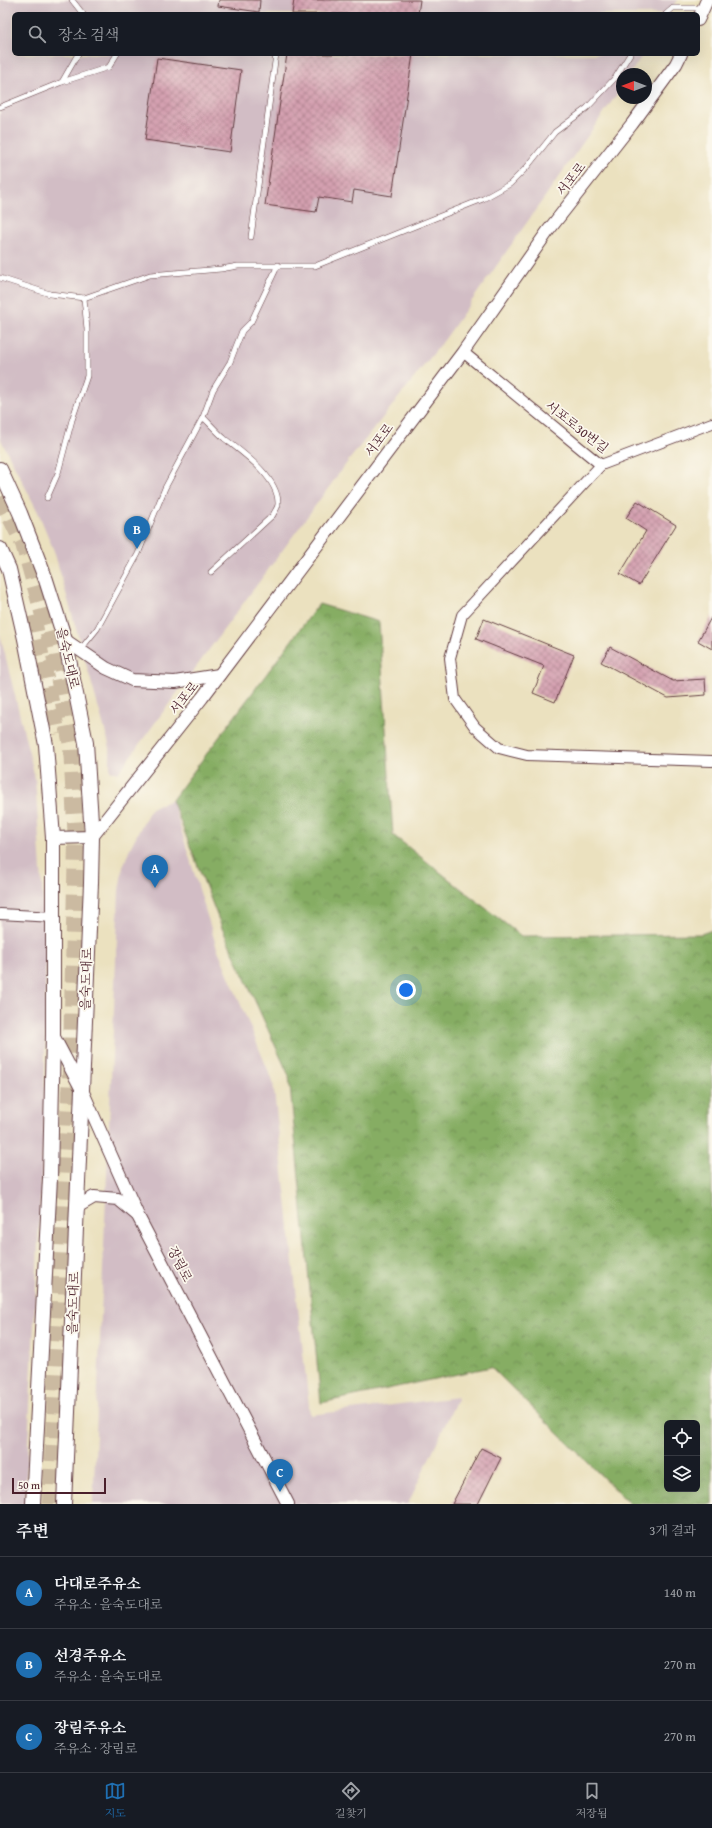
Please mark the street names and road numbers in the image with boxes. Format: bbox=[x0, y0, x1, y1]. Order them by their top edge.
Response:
street label: 서포로 bbox=[552, 158, 590, 200]
street label: 서포로30번길 bbox=[541, 396, 613, 458]
street label: 서포로 bbox=[360, 419, 398, 461]
street label: 을숙도대로 bbox=[52, 625, 84, 691]
street label: 서포로 bbox=[165, 677, 203, 719]
street label: 을숙도대로 bbox=[75, 947, 97, 1011]
street label: 장림로 bbox=[163, 1243, 197, 1285]
street label: 을숙도대로 bbox=[62, 1271, 84, 1335]

